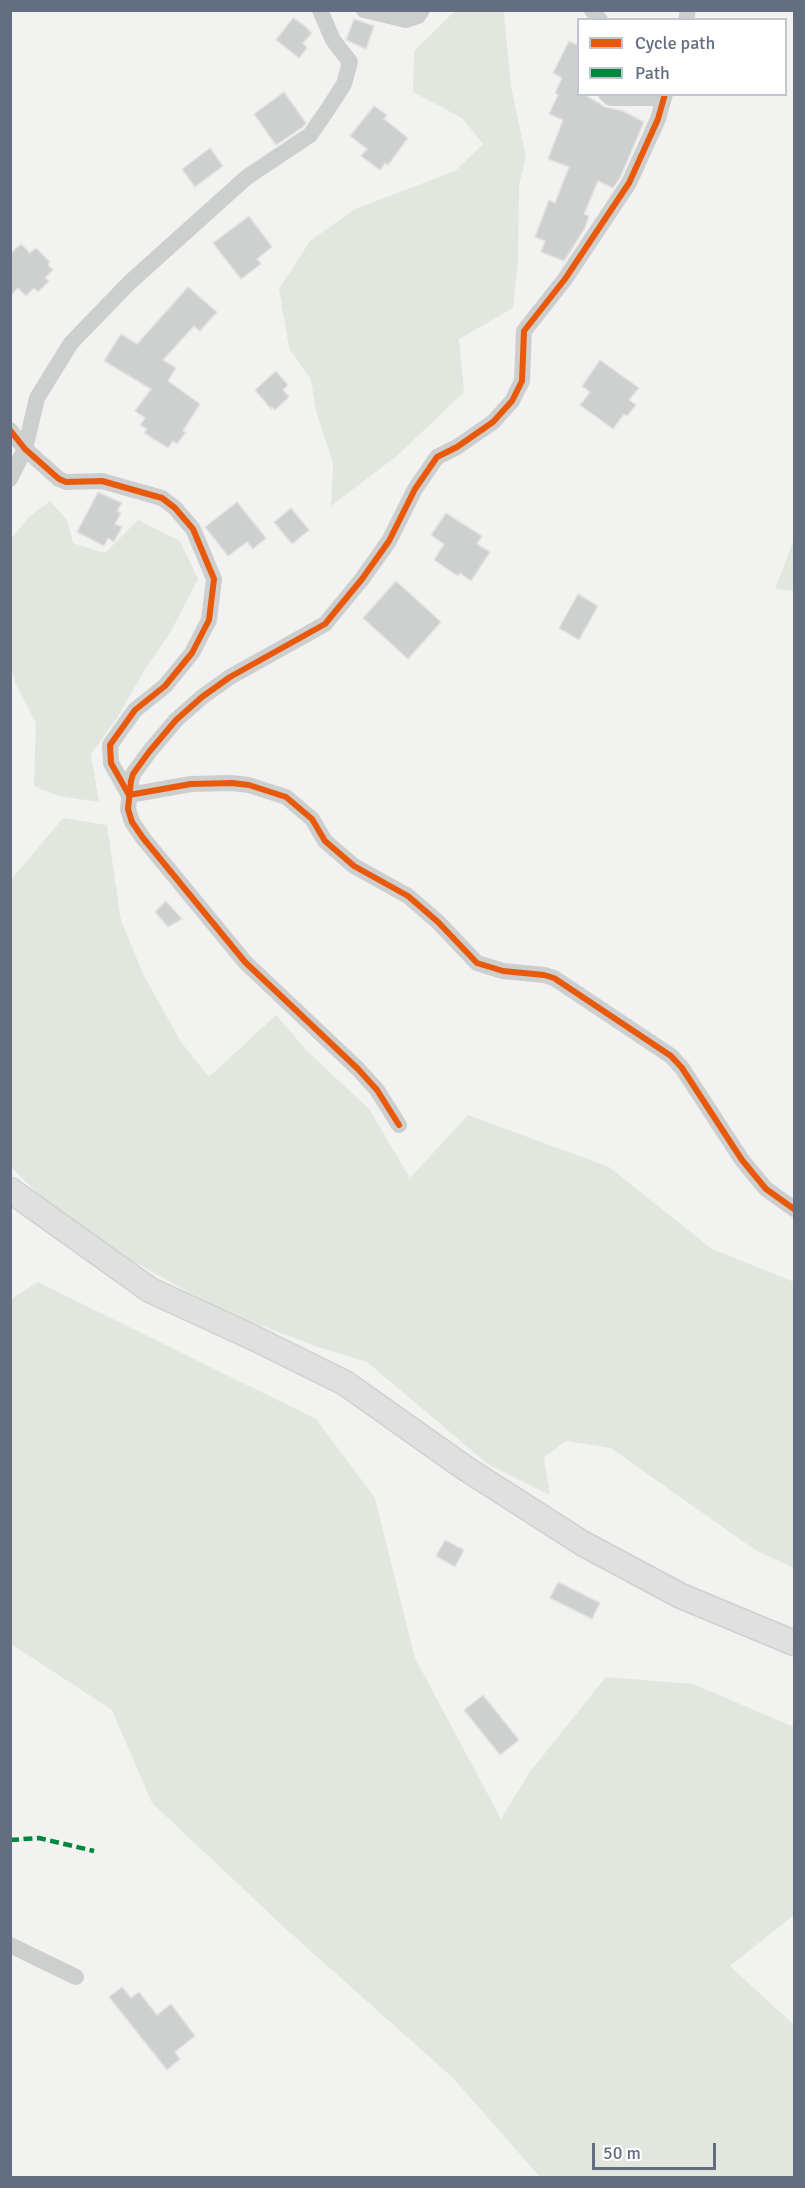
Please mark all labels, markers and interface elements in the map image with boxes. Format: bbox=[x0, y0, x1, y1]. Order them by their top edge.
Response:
legend bbox=[577, 18, 787, 96]
text: Cycle path bbox=[635, 32, 715, 54]
text: Path bbox=[635, 62, 670, 84]
scale bar bbox=[595, 2131, 720, 2169]
text: 50 m bbox=[603, 2142, 641, 2164]

